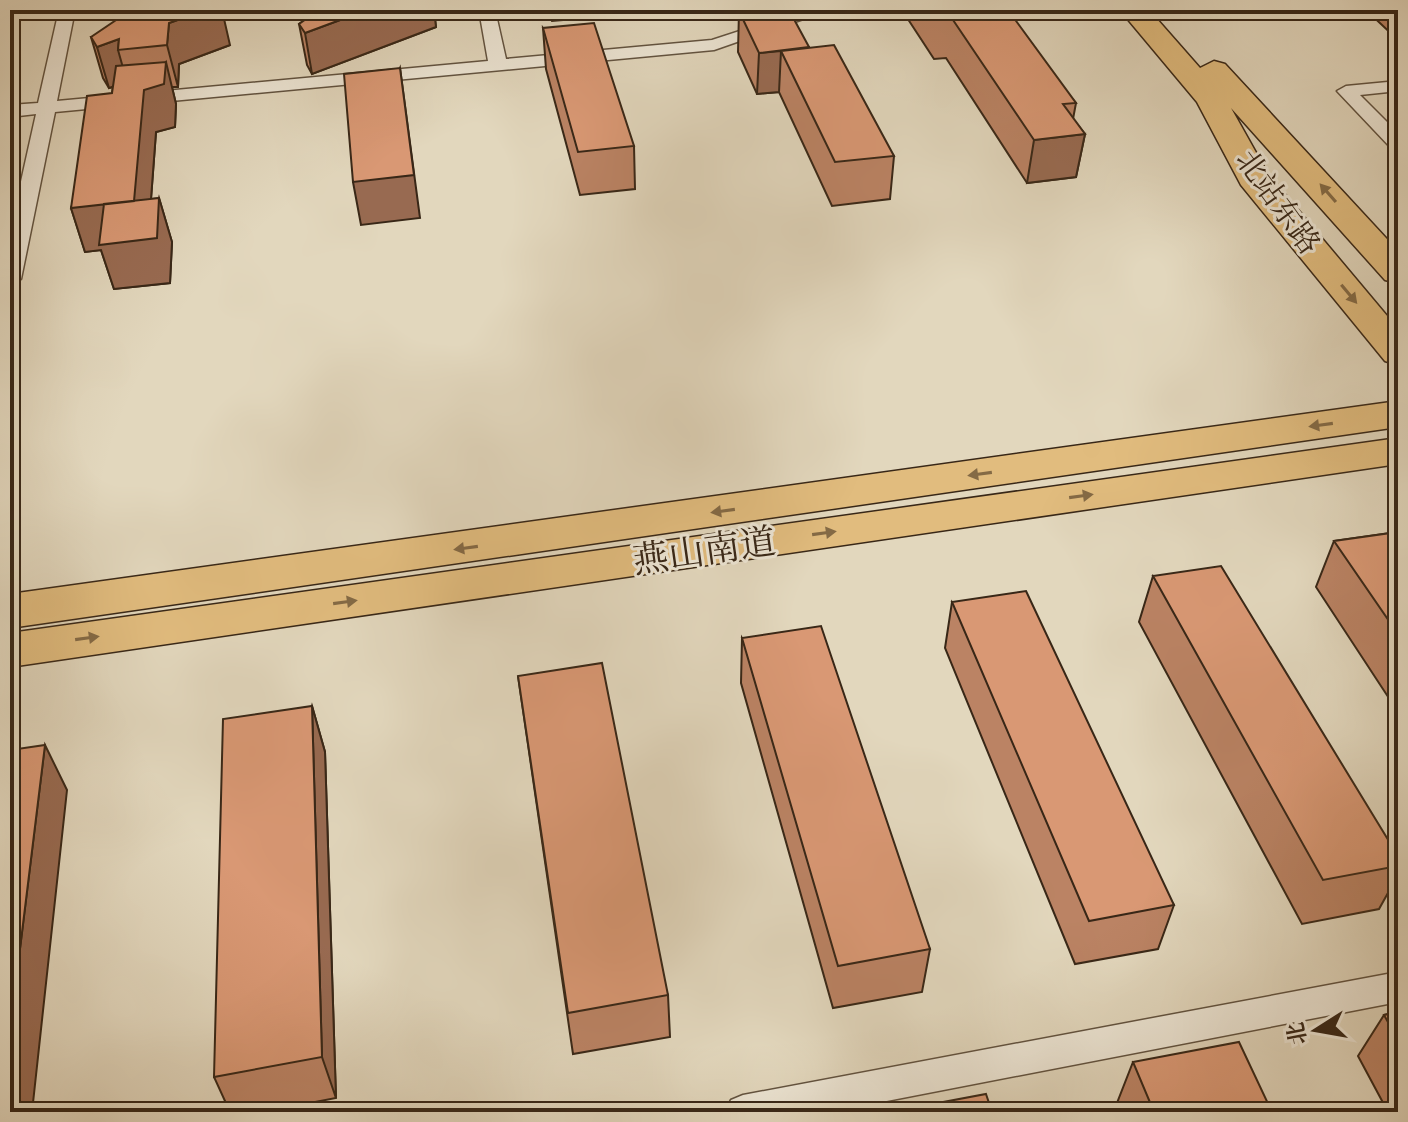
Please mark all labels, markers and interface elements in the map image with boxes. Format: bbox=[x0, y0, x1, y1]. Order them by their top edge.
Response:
street label: 北站东路 bbox=[1227, 142, 1329, 262]
one-way arrow bbox=[1319, 183, 1337, 203]
one-way arrow bbox=[1340, 284, 1357, 304]
one-way arrow bbox=[1308, 419, 1333, 432]
one-way arrow bbox=[967, 468, 992, 481]
one-way arrow bbox=[1069, 489, 1094, 502]
one-way arrow bbox=[710, 505, 735, 518]
street label: 燕山南道 bbox=[629, 517, 779, 584]
one-way arrow bbox=[812, 526, 837, 539]
one-way arrow bbox=[453, 542, 478, 555]
one-way arrow bbox=[332, 595, 357, 608]
one-way arrow bbox=[75, 631, 100, 644]
north arrow bbox=[1276, 990, 1356, 1070]
text: 北 bbox=[1281, 1020, 1313, 1047]

